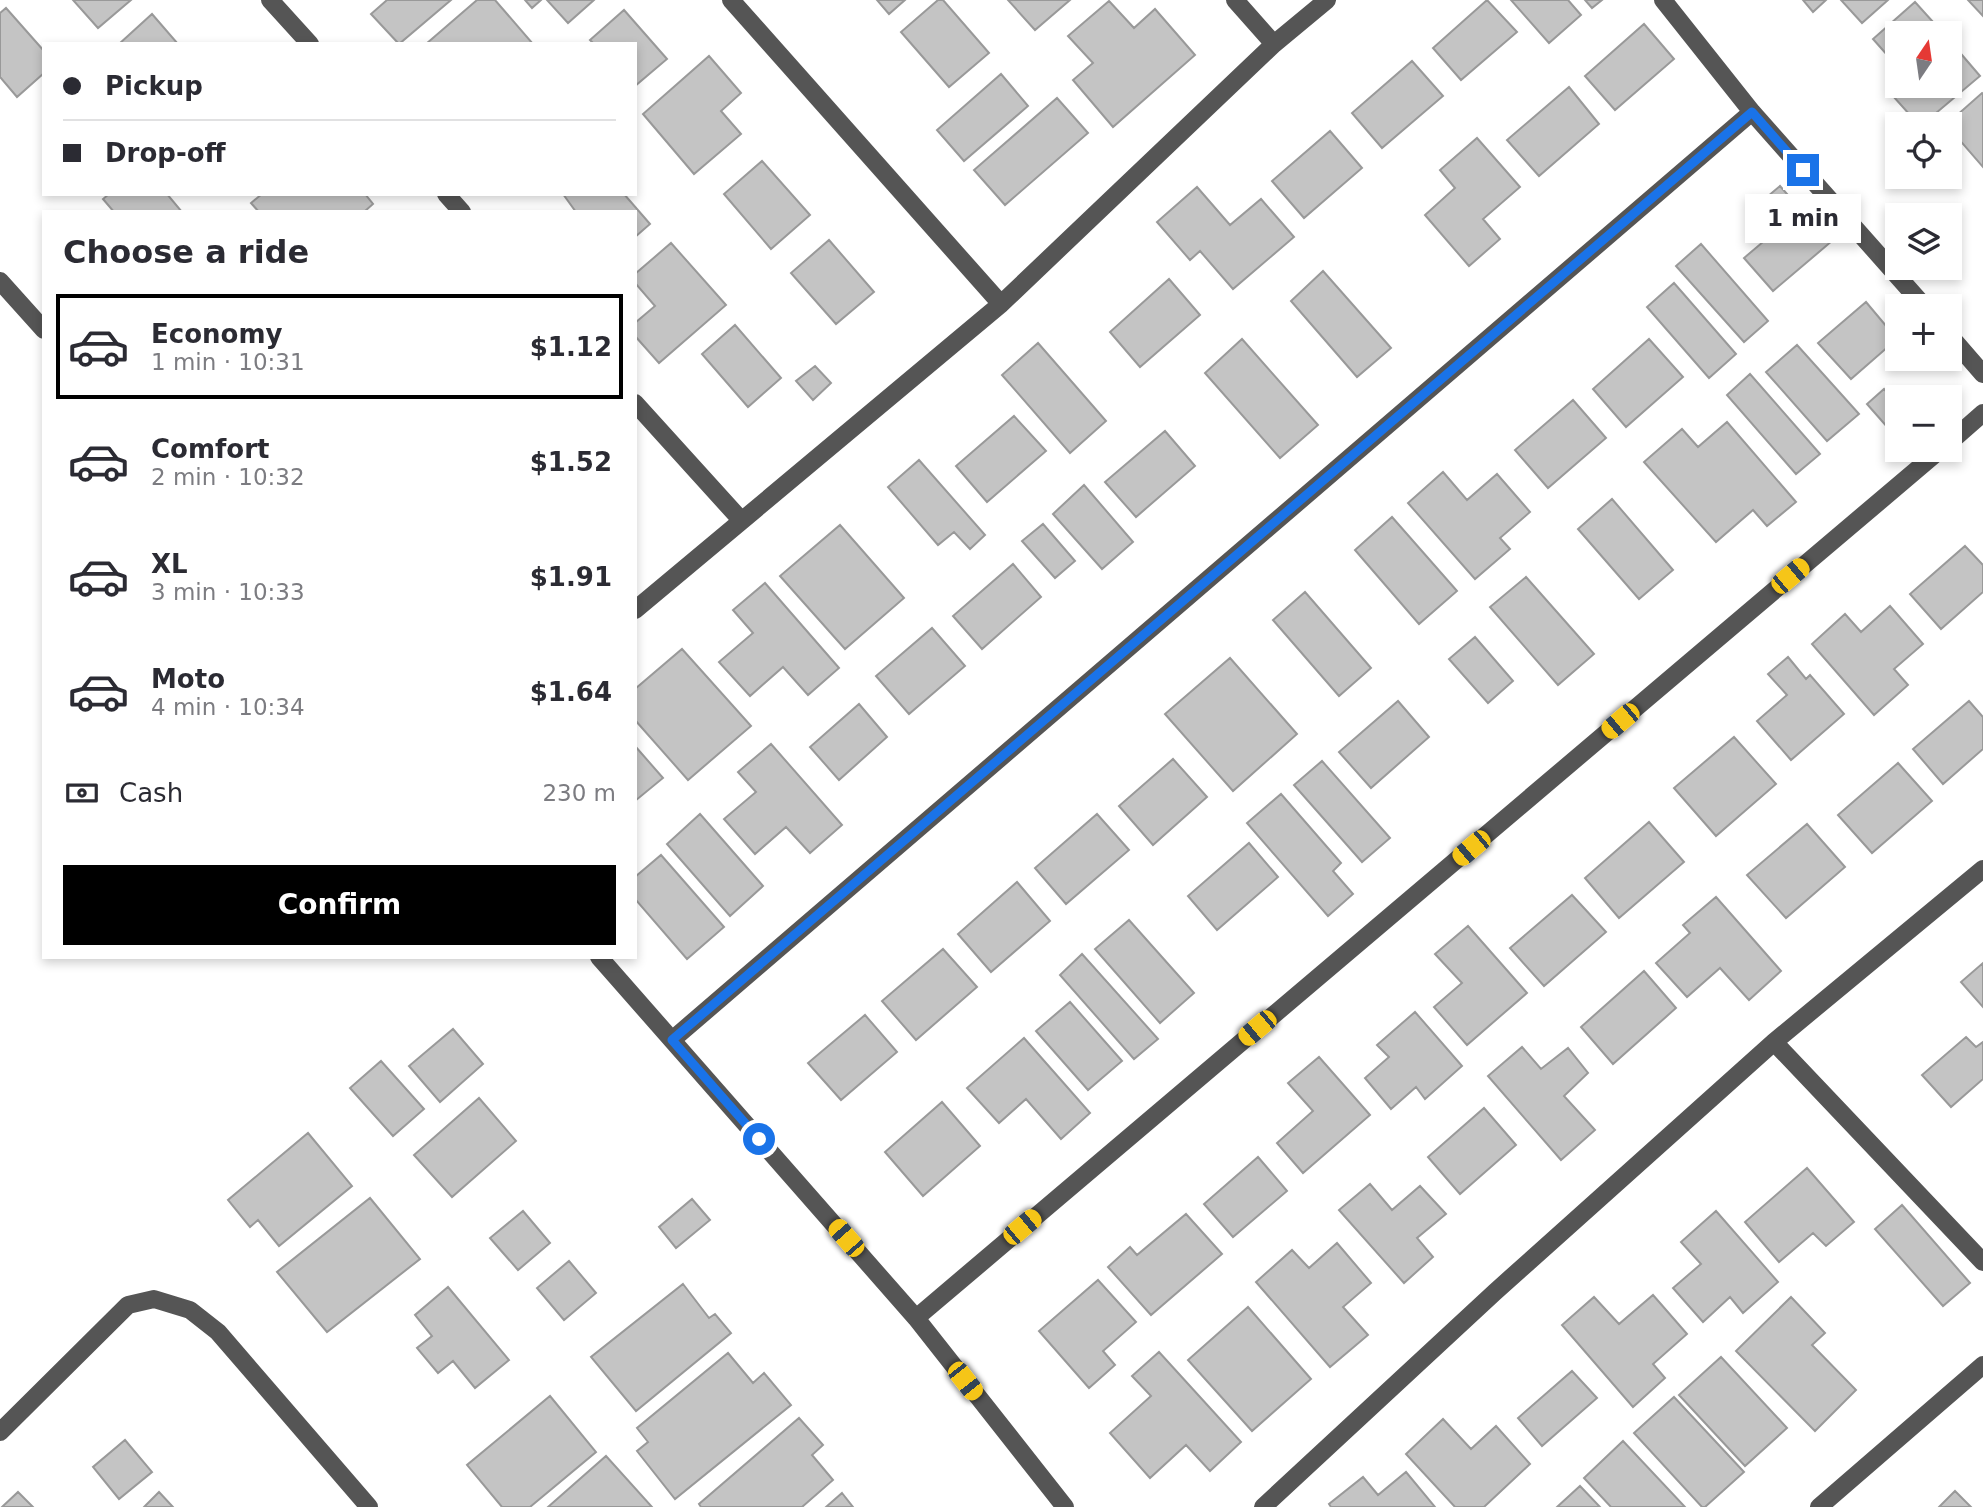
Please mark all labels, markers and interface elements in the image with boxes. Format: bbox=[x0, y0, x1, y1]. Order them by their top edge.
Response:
north arrow bbox=[1885, 21, 1962, 98]
map controls bbox=[1885, 21, 1962, 462]
text: Pickup bbox=[105, 71, 203, 101]
button: locate bbox=[1885, 112, 1962, 189]
text: Drop-off bbox=[105, 138, 226, 168]
route end bbox=[1787, 154, 1819, 186]
callout: 1 min bbox=[1745, 194, 1861, 244]
button: layers bbox=[1885, 203, 1962, 280]
text: 1 min bbox=[1767, 205, 1839, 231]
text: Choose a ride bbox=[63, 233, 309, 271]
button: + bbox=[1885, 294, 1962, 371]
icon: car bbox=[67, 315, 130, 378]
text: Economy bbox=[151, 319, 282, 349]
text: $1.12 bbox=[530, 332, 612, 362]
text: 1 min · 10:31 bbox=[151, 349, 305, 375]
button: − bbox=[1885, 385, 1962, 462]
icon: car bbox=[67, 430, 130, 493]
text: Comfort bbox=[151, 434, 269, 464]
text: $1.52 bbox=[530, 447, 612, 477]
text: 2 min · 10:32 bbox=[151, 464, 305, 490]
icon: car bbox=[67, 545, 130, 608]
text: XL bbox=[151, 549, 188, 579]
car bbox=[1768, 554, 1813, 598]
text: $1.91 bbox=[530, 562, 612, 592]
text: 3 min · 10:33 bbox=[151, 579, 305, 605]
icon: car bbox=[67, 660, 130, 723]
text: Moto bbox=[151, 664, 225, 694]
text: $1.64 bbox=[530, 677, 612, 707]
text: 4 min · 10:34 bbox=[151, 694, 305, 720]
car bbox=[1598, 699, 1643, 743]
icon: cash bbox=[63, 774, 101, 812]
text: Cash bbox=[119, 778, 183, 808]
text: 230 m bbox=[542, 780, 616, 806]
car bbox=[1449, 826, 1494, 870]
button: Confirm bbox=[63, 865, 616, 945]
car bbox=[1235, 1006, 1280, 1050]
route start bbox=[743, 1123, 775, 1155]
car bbox=[1000, 1205, 1045, 1249]
car bbox=[825, 1215, 868, 1261]
car bbox=[944, 1358, 987, 1404]

